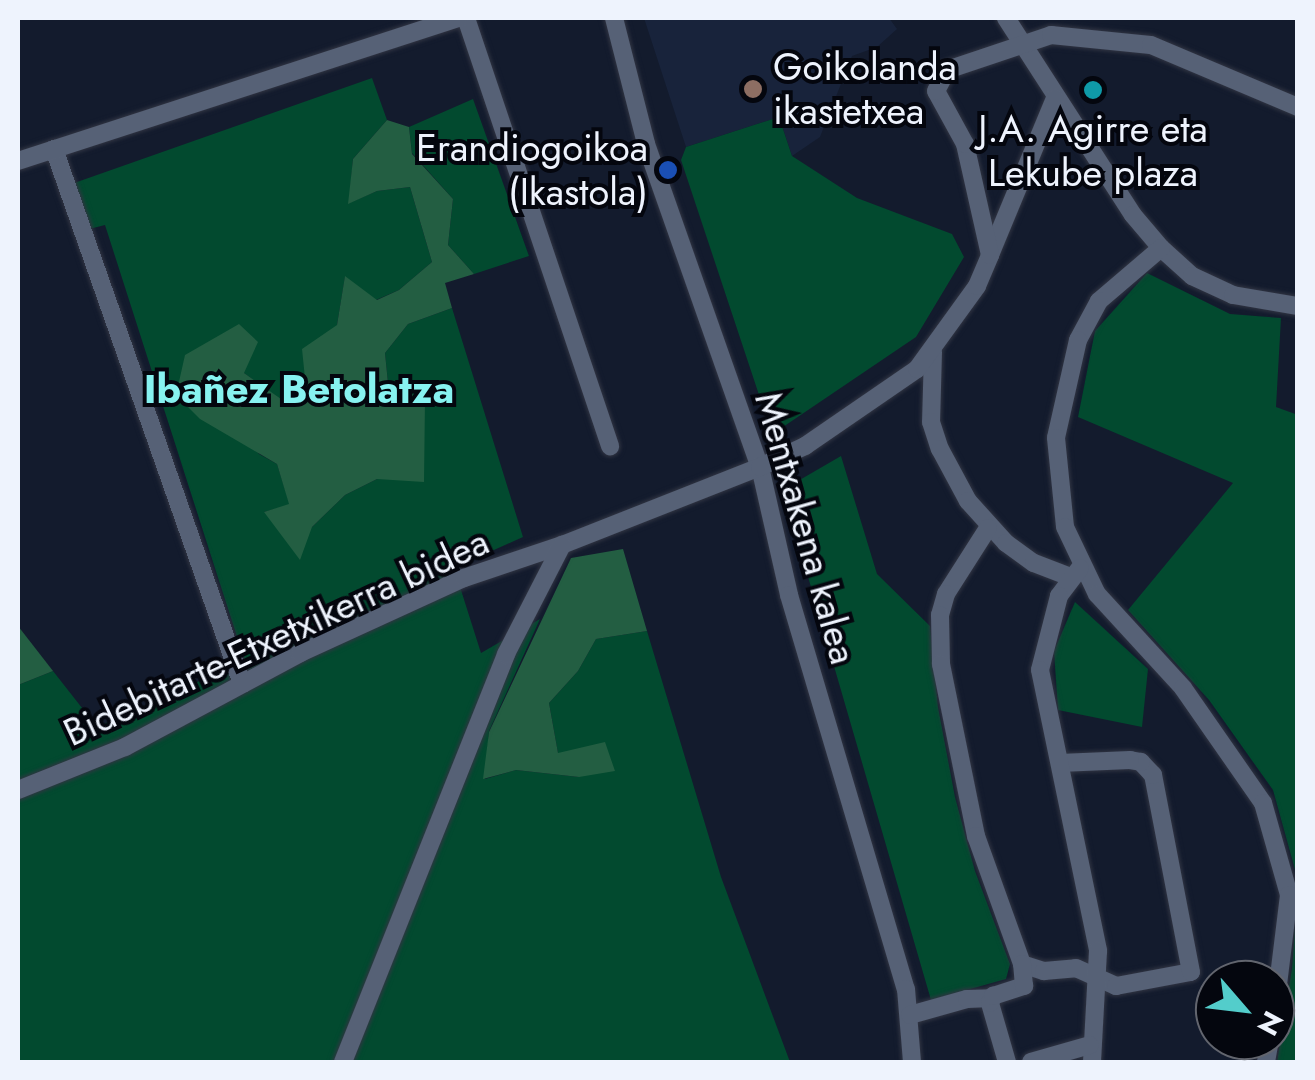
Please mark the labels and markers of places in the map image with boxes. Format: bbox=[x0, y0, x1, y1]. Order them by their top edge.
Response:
place label: Goikolanda ikastetxea bbox=[773, 44, 957, 133]
marker: Goikolanda ikastetxea bbox=[742, 78, 764, 100]
marker: J.A. Agirre eta Lekube plaza bbox=[1082, 79, 1104, 101]
place label: J.A. Agirre eta Lekube plaza bbox=[978, 106, 1208, 195]
place label: Erandiogoikoa (Ikastola) bbox=[416, 125, 648, 214]
marker: Erandiogoikoa (Ikastola) bbox=[657, 159, 679, 181]

